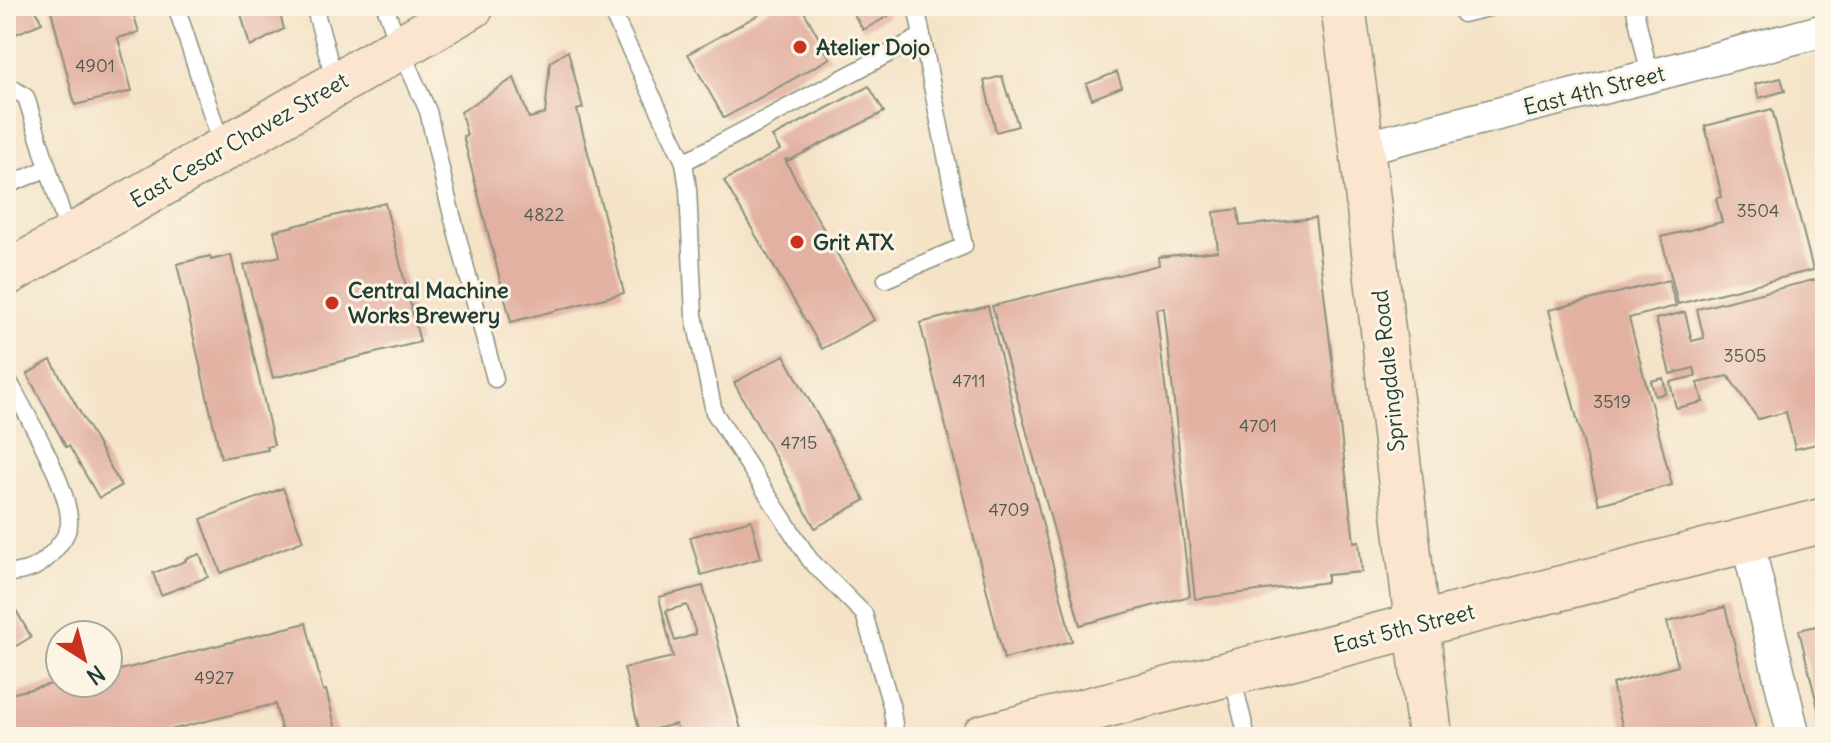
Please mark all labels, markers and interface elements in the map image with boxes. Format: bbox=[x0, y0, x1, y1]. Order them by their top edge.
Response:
place label: Atelier Dojo bbox=[816, 33, 930, 61]
marker: Atelier Dojo bbox=[791, 38, 809, 56]
house number: 4901 bbox=[75, 54, 115, 77]
street label: East 4th Street bbox=[1520, 59, 1668, 121]
street label: East Cesar Chavez Street bbox=[125, 66, 353, 214]
house number: 3504 bbox=[1737, 199, 1779, 222]
house number: 4822 bbox=[524, 203, 564, 226]
place label: Grit ATX bbox=[813, 228, 894, 256]
marker: Grit ATX bbox=[788, 233, 806, 251]
place label: Central Machine Works Brewery bbox=[348, 276, 509, 329]
street label: Springdale Road bbox=[1366, 289, 1410, 453]
marker: Central Machine Works Brewery bbox=[323, 294, 341, 312]
house number: 3505 bbox=[1724, 344, 1766, 367]
house number: 4711 bbox=[952, 369, 986, 392]
house number: 3519 bbox=[1593, 390, 1631, 413]
house number: 4701 bbox=[1239, 414, 1277, 437]
house number: 4715 bbox=[781, 431, 817, 454]
house number: 4709 bbox=[988, 498, 1030, 521]
street label: East 5th Street bbox=[1330, 597, 1478, 659]
north arrow bbox=[44, 619, 124, 699]
text: N bbox=[81, 659, 110, 691]
house number: 4927 bbox=[194, 666, 234, 689]

